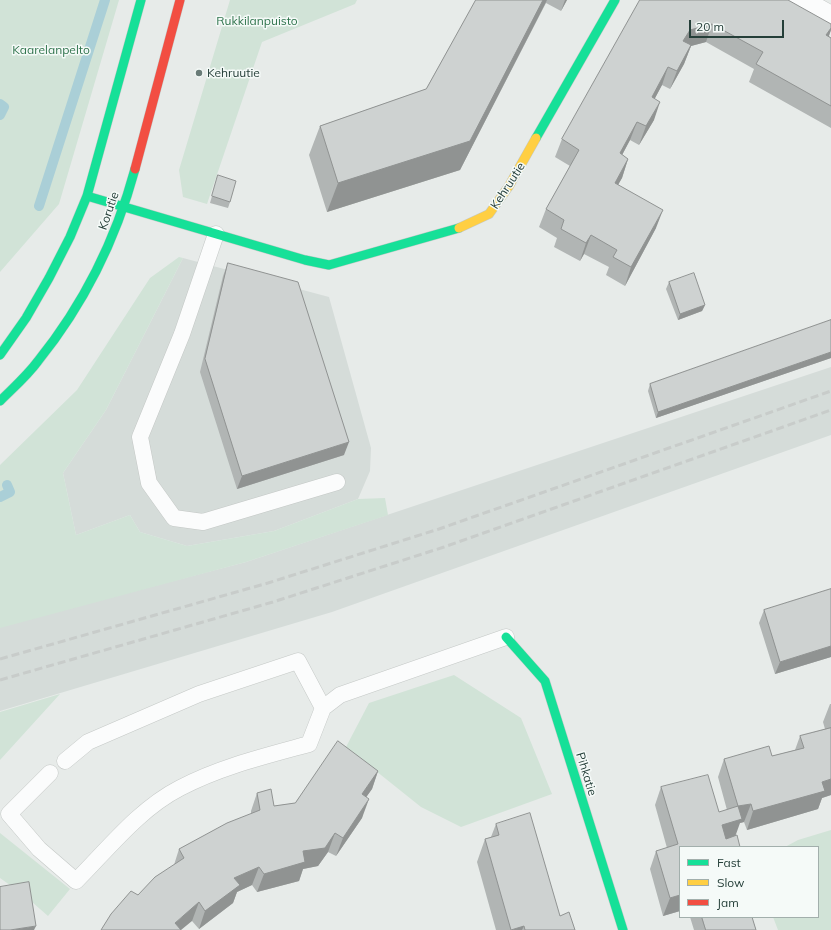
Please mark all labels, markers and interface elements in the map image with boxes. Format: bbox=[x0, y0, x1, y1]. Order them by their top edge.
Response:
scale bar bbox=[691, 12, 786, 38]
park label: Rukkilanpuisto bbox=[216, 14, 298, 28]
text: 20 m bbox=[696, 19, 724, 34]
park label: Kaarelanpelto bbox=[12, 43, 90, 57]
place label: Kehruutie bbox=[207, 66, 260, 80]
marker: Kehruutie bbox=[194, 68, 204, 78]
street label: Kehruutie bbox=[488, 160, 528, 212]
street label: Korutie bbox=[96, 190, 122, 232]
street label: Pihkatie bbox=[573, 751, 599, 797]
legend bbox=[679, 846, 819, 918]
text: Fast bbox=[717, 855, 741, 870]
text: Slow bbox=[717, 875, 745, 890]
text: Jam bbox=[717, 895, 739, 910]

